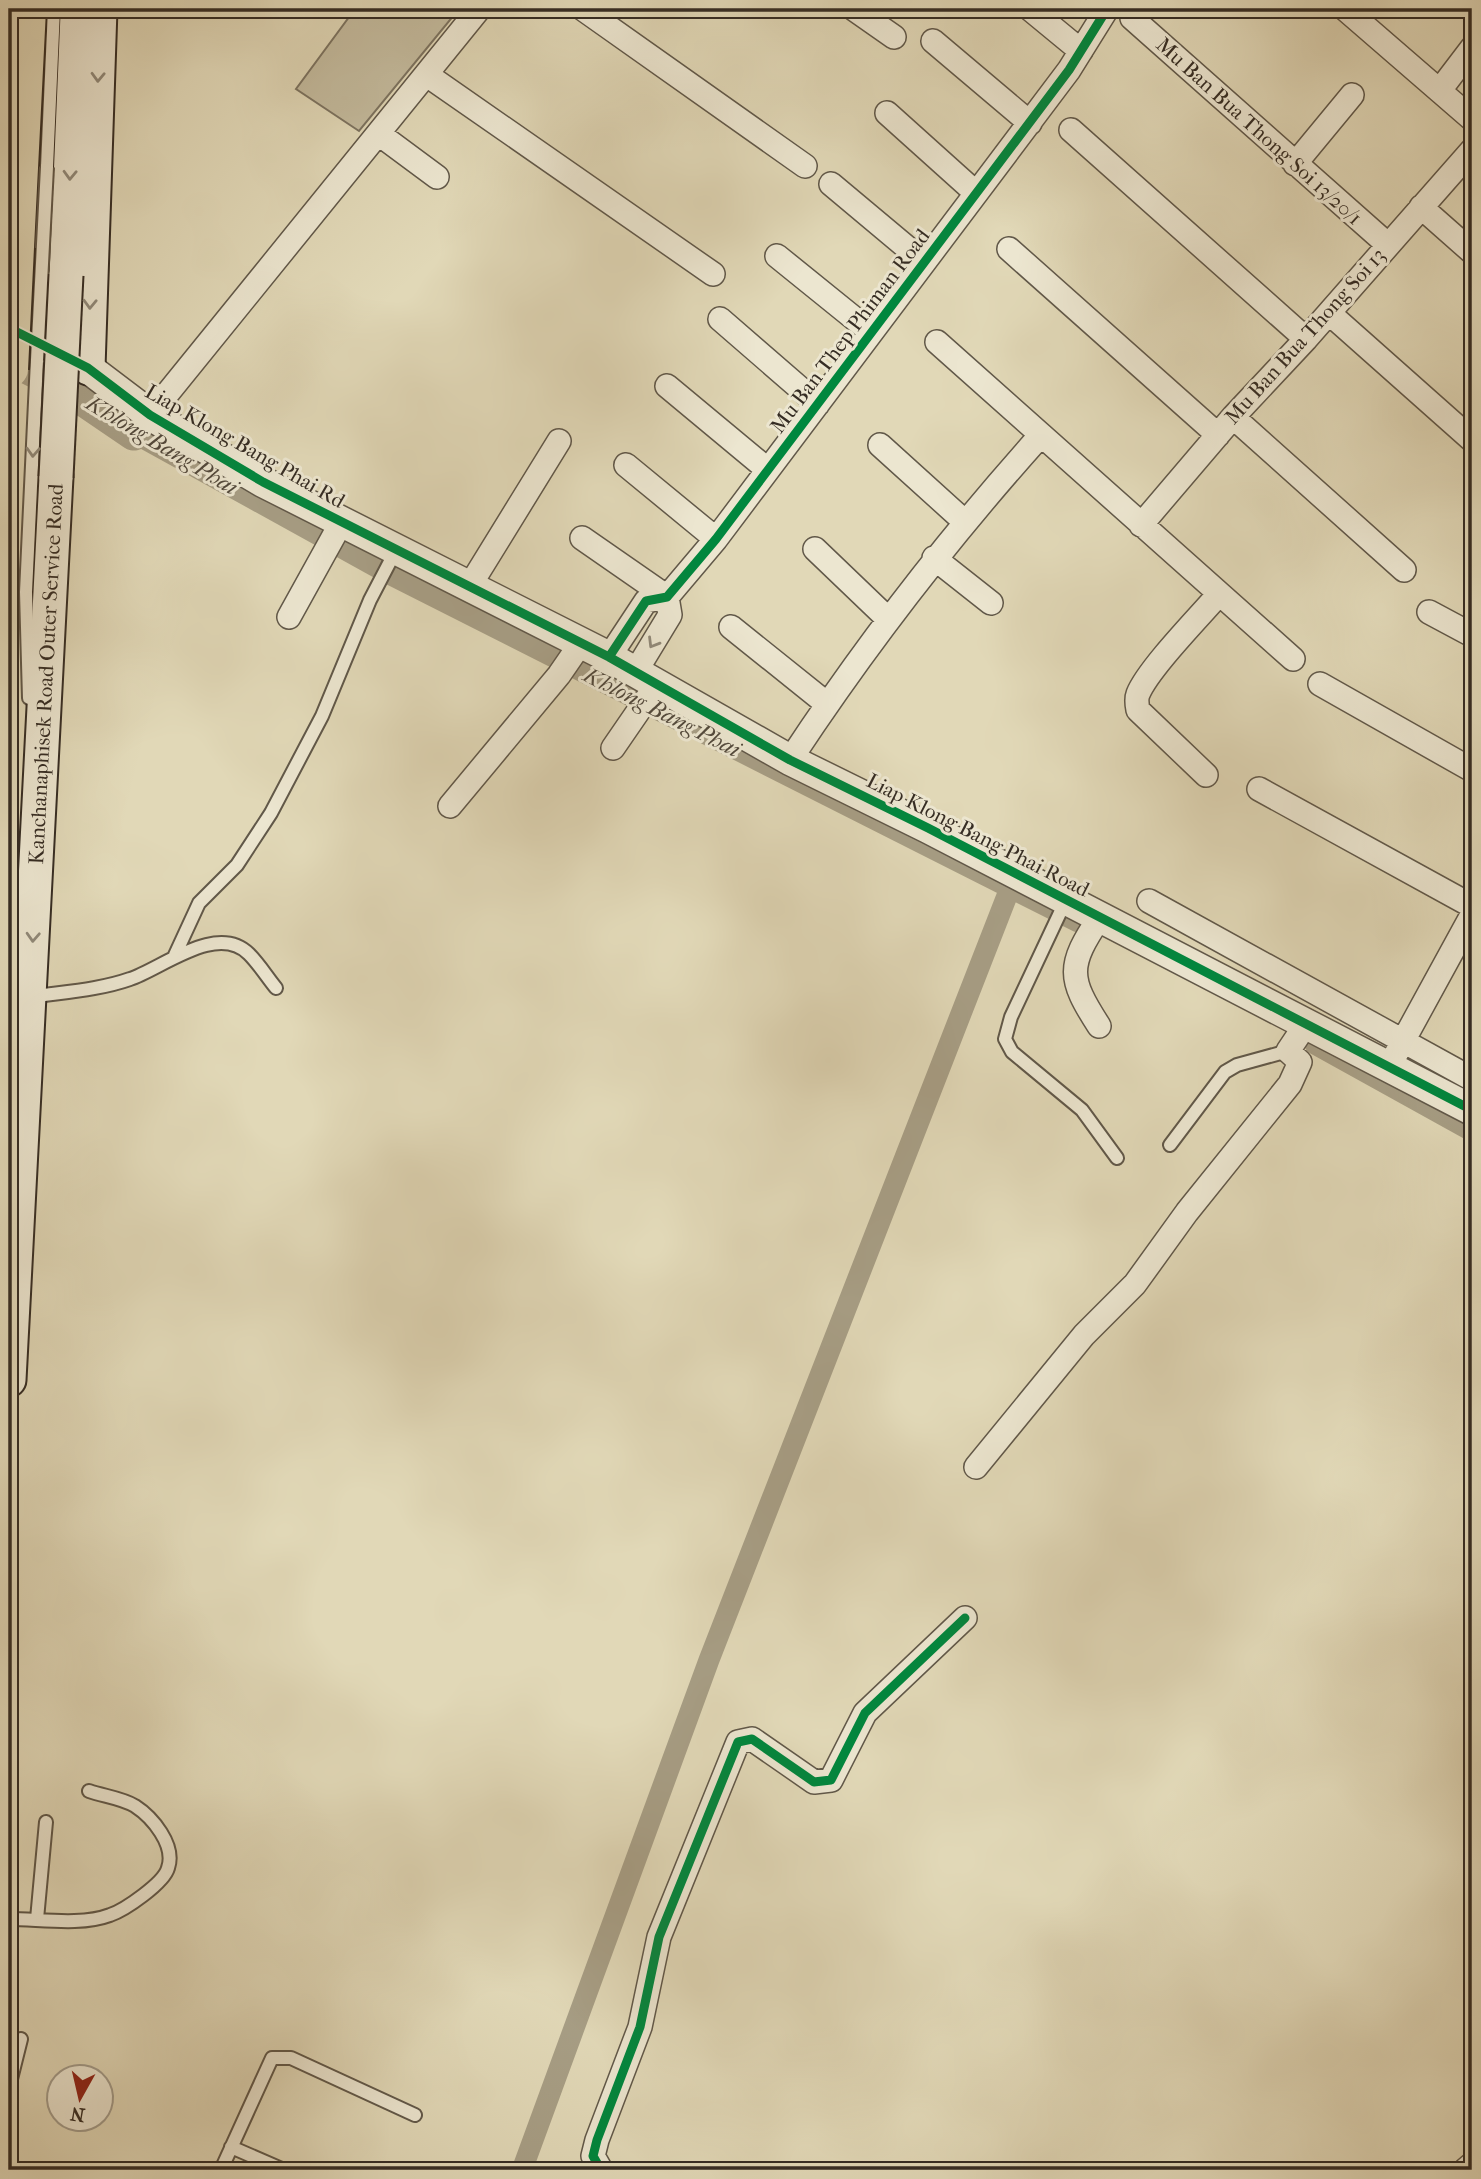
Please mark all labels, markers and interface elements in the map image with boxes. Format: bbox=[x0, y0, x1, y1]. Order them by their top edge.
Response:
street label: Mu Ban Bua Thong Soi 13/20/1 bbox=[1151, 32, 1367, 230]
one-way arrow bbox=[90, 72, 105, 83]
one-way arrow bbox=[63, 170, 78, 181]
street label: Mu Ban Thep Phiman Road bbox=[765, 224, 935, 438]
street label: Mu Ban Bua Thong Soi 13 bbox=[1220, 243, 1390, 429]
one-way arrow bbox=[82, 300, 98, 310]
street label: Liap Klong Bang Phai Rd bbox=[141, 379, 350, 513]
water label: Khlong Bang Phai bbox=[80, 388, 244, 502]
one-way arrow bbox=[25, 447, 40, 458]
street label: Kanchanaphisek Road Outer Service Road bbox=[24, 482, 68, 865]
one-way arrow bbox=[649, 636, 662, 649]
water label: Khlong Bang Phai bbox=[578, 660, 746, 764]
street label: Liap Klong Bang Phai Road bbox=[863, 768, 1094, 902]
one-way arrow bbox=[25, 932, 40, 943]
north arrow bbox=[46, 2064, 116, 2134]
text: N bbox=[69, 2102, 86, 2126]

